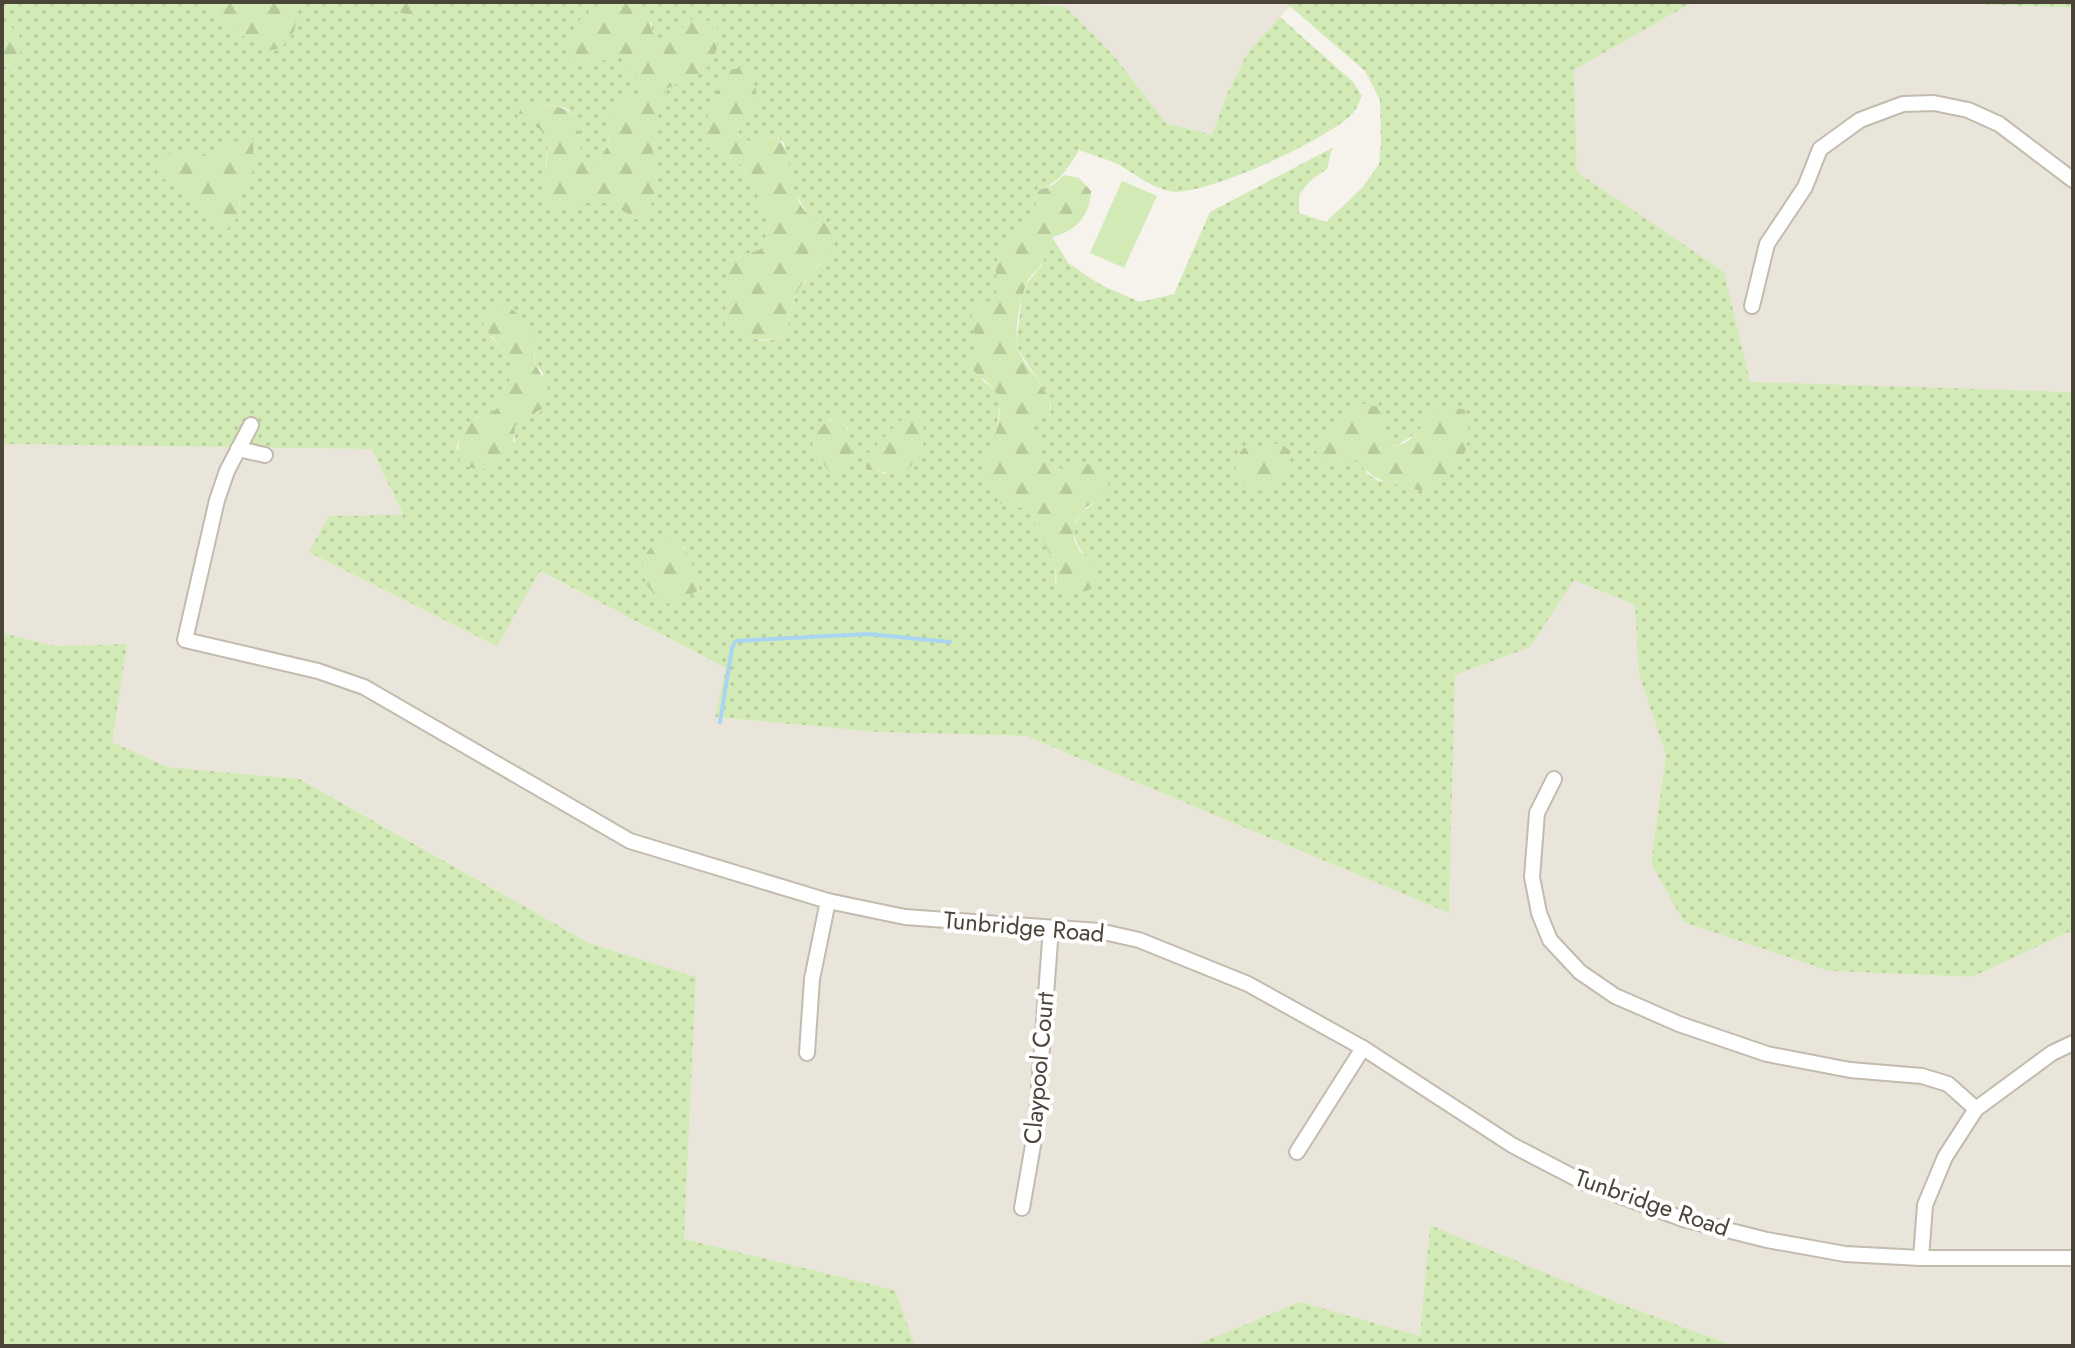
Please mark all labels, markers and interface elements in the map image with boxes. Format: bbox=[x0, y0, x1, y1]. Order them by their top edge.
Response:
street label: Tunbridge Road bbox=[942, 902, 1106, 951]
street label: Claypool Court bbox=[1014, 990, 1063, 1146]
street label: Tunbridge Road bbox=[1570, 1160, 1734, 1245]

